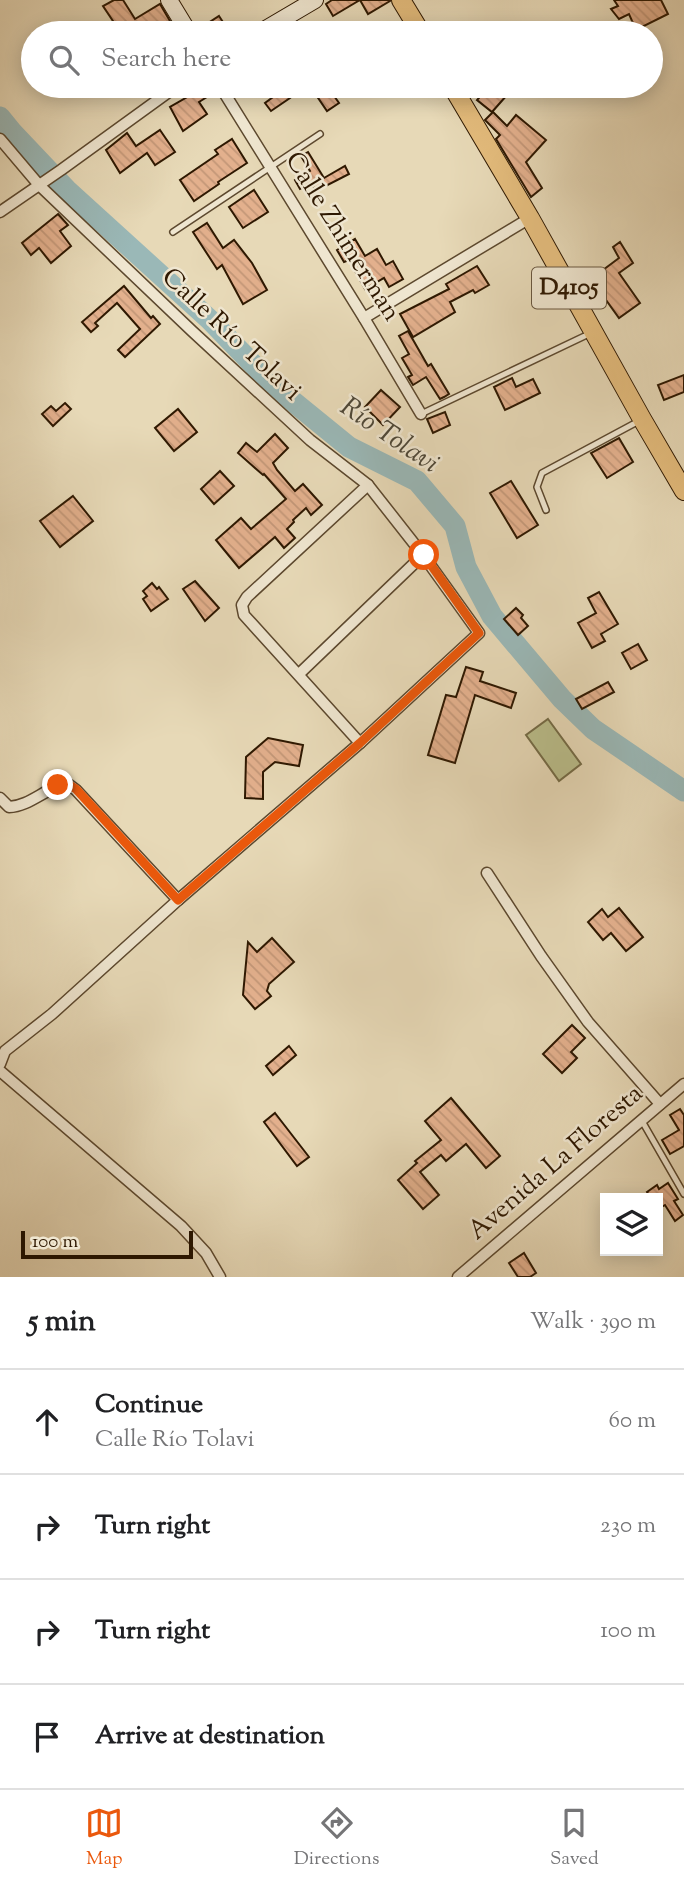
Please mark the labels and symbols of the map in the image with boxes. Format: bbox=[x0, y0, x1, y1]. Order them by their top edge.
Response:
street label: Calle Zhimerman bbox=[275, 145, 409, 329]
street label: Calle Río Tolavi bbox=[153, 260, 309, 410]
road number: D4105 bbox=[532, 268, 606, 309]
water label: Río Tolavi bbox=[331, 388, 447, 484]
route start bbox=[408, 539, 439, 570]
route end bbox=[42, 769, 73, 800]
street label: Avenida La Floresta bbox=[460, 1076, 652, 1250]
scale bar bbox=[21, 1228, 192, 1260]

